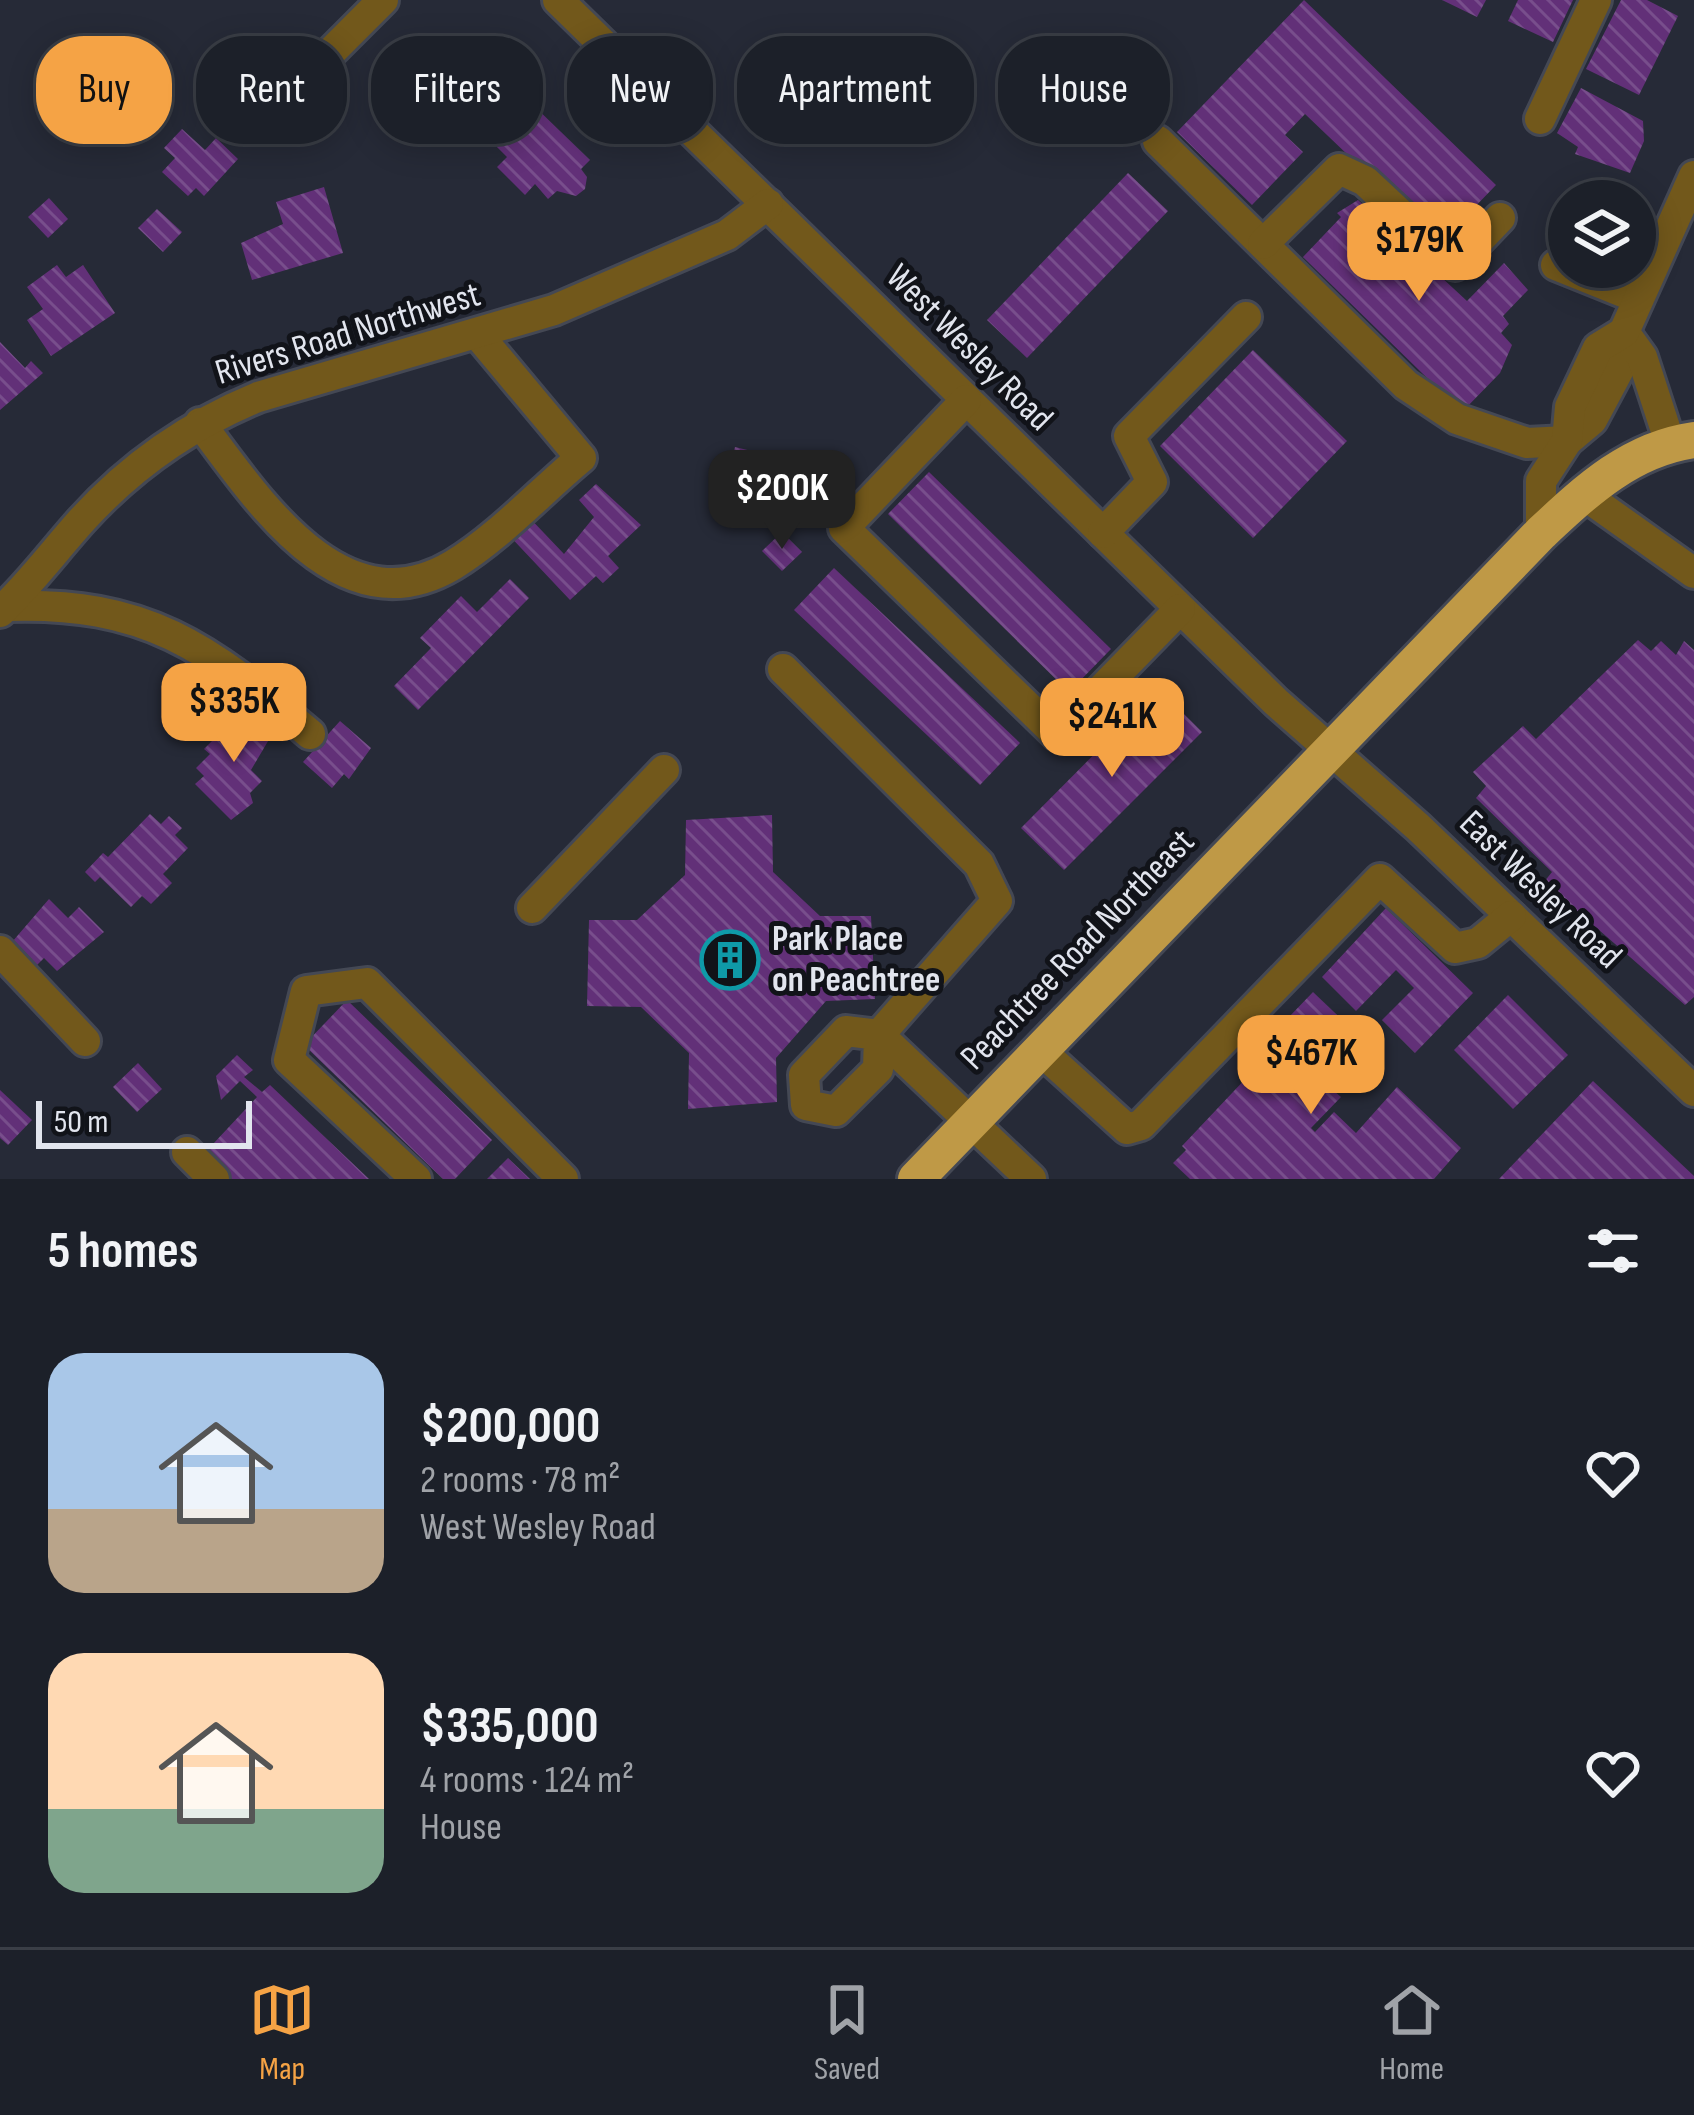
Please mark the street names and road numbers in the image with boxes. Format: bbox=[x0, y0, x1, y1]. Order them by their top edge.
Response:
street label: West Wesley Road bbox=[877, 256, 1061, 440]
street label: Rivers Road Northwest bbox=[210, 273, 486, 395]
street label: East Wesley Road bbox=[1450, 802, 1630, 978]
street label: Peachtree Road Northeast bbox=[952, 821, 1204, 1079]

